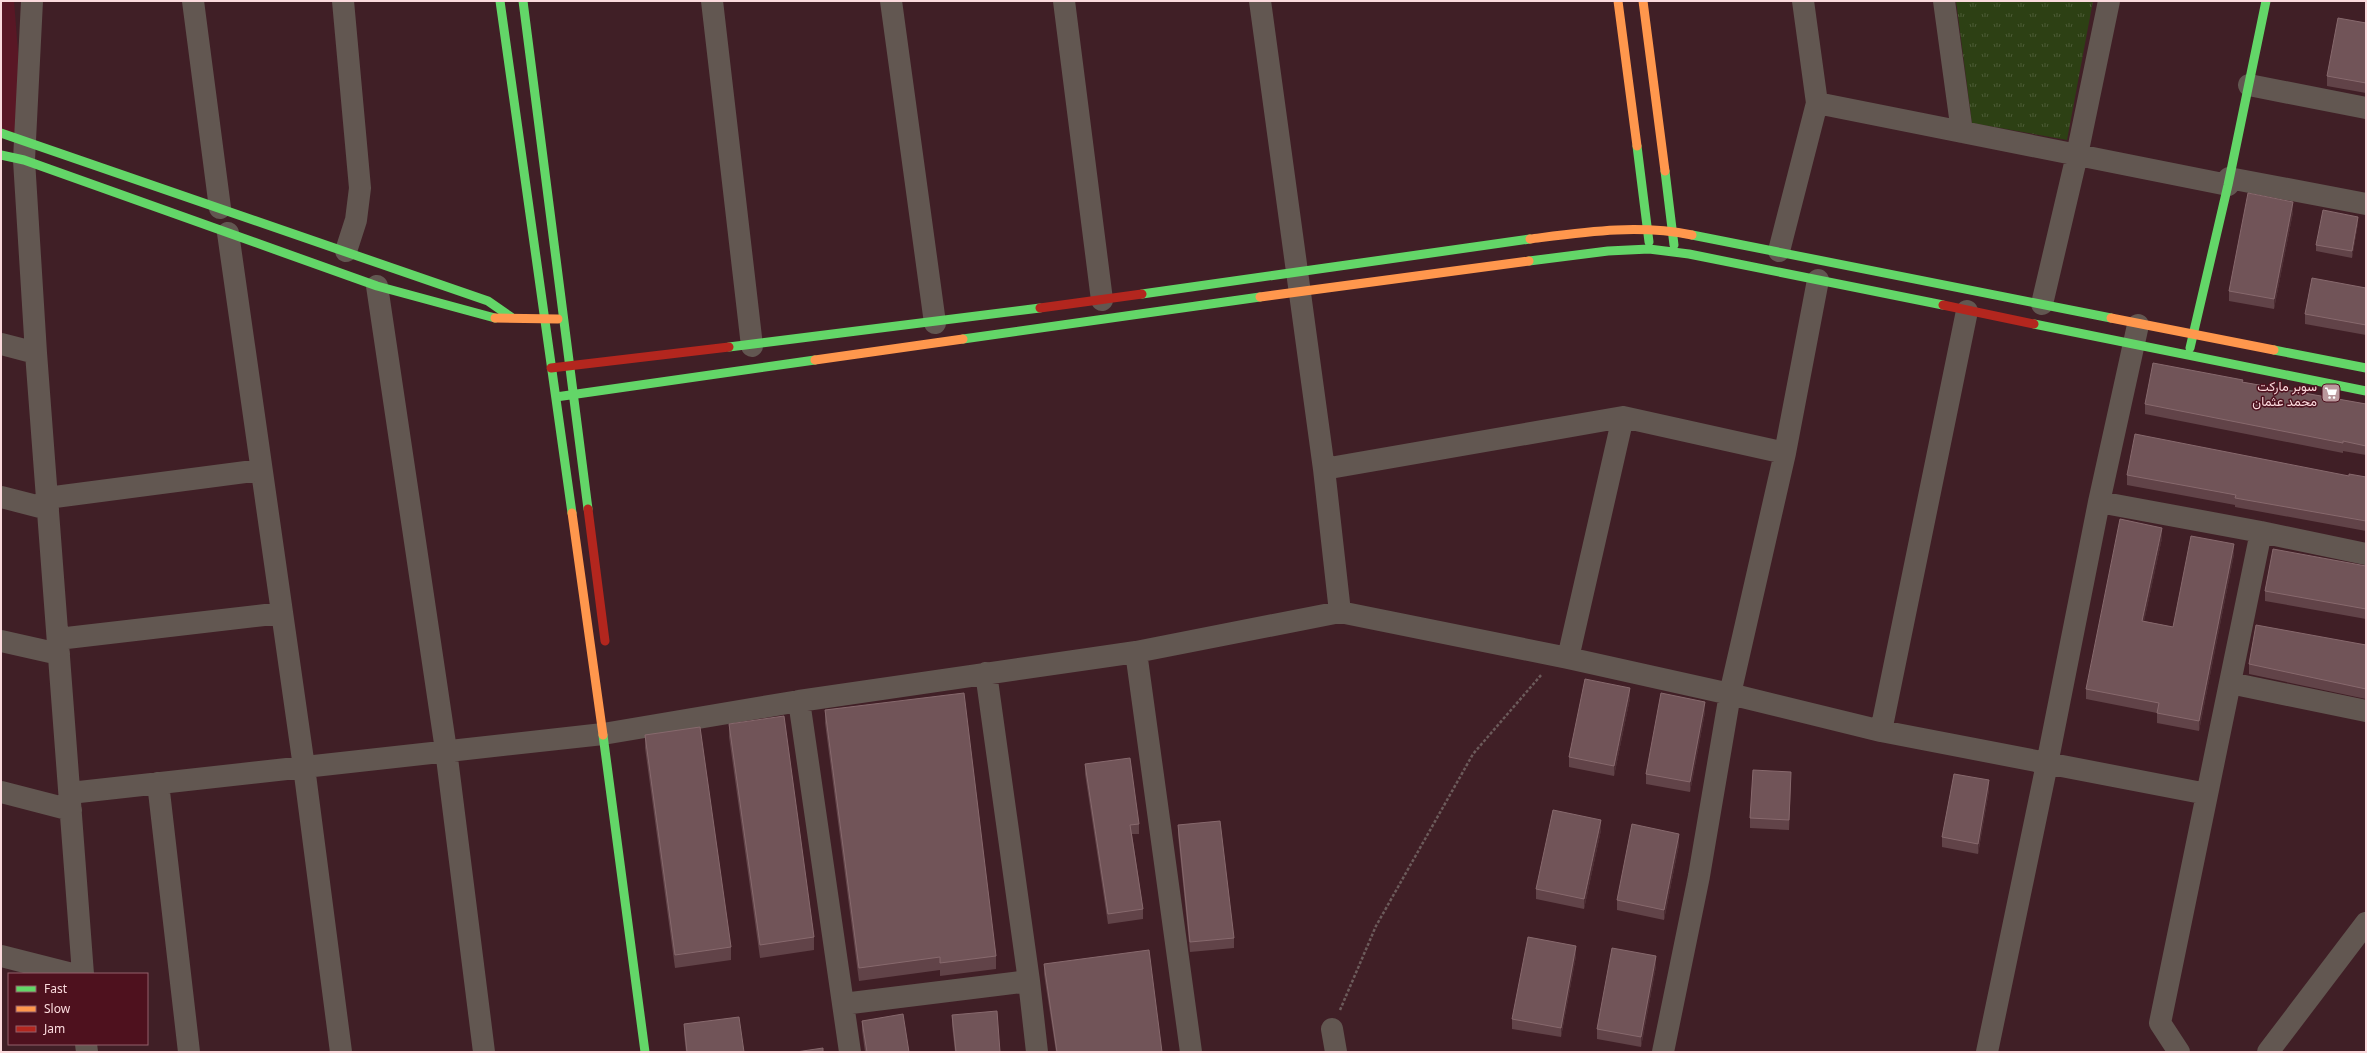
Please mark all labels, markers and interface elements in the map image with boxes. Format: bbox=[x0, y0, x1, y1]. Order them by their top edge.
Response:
place label: سوبر ماركت محمد عثمان bbox=[2252, 377, 2317, 410]
supermarket icon: سوبر ماركت محمد عثمان bbox=[2320, 382, 2342, 404]
legend bbox=[8, 973, 148, 1045]
text: Fast bbox=[44, 980, 68, 997]
text: Slow bbox=[44, 1000, 71, 1017]
text: Jam bbox=[43, 1020, 65, 1037]

